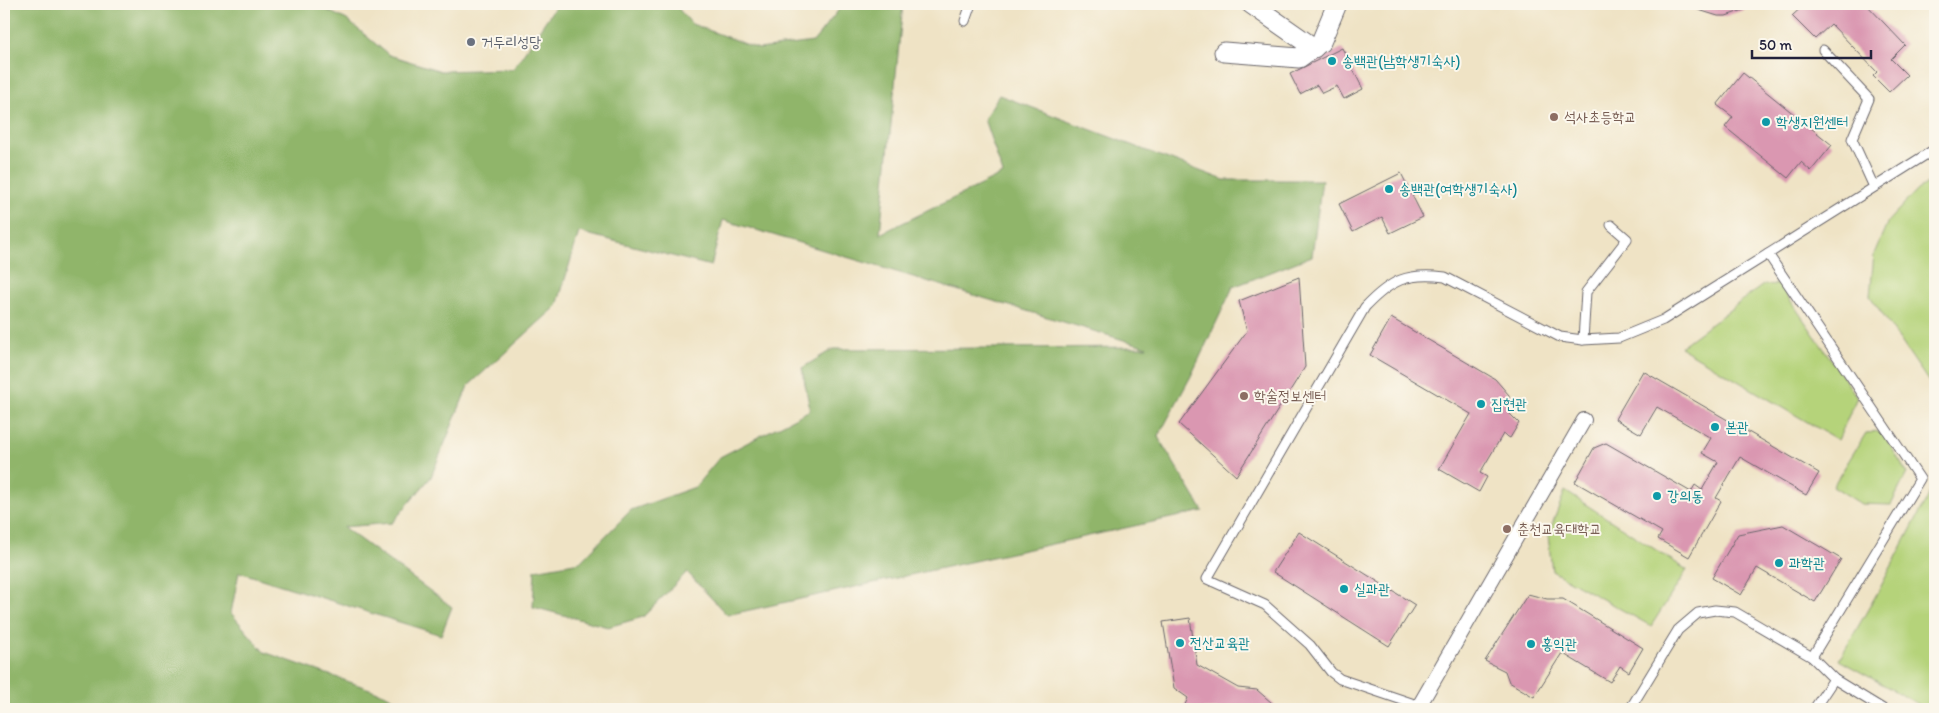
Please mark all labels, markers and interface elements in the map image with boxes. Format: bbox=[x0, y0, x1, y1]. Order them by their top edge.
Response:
scale bar bbox=[1752, 28, 1870, 60]
place label: 거두리성당 bbox=[481, 33, 541, 51]
marker: 거두리성당 bbox=[465, 36, 477, 48]
text: 50 m bbox=[1759, 36, 1792, 54]
place label: 송백관(남학생기숙사) bbox=[1342, 52, 1460, 70]
marker: 송백관(남학생기숙사) bbox=[1326, 55, 1338, 67]
place label: 석사초등학교 bbox=[1564, 108, 1636, 126]
marker: 석사초등학교 bbox=[1548, 111, 1560, 123]
place label: 학생지원센터 bbox=[1776, 113, 1848, 131]
marker: 학생지원센터 bbox=[1760, 116, 1772, 128]
place label: 송백관(여학생기숙사) bbox=[1399, 180, 1517, 198]
marker: 송백관(여학생기숙사) bbox=[1383, 183, 1395, 195]
place label: 학술정보센터 bbox=[1254, 387, 1326, 405]
marker: 학술정보센터 bbox=[1238, 390, 1250, 402]
place label: 집현관 bbox=[1491, 395, 1527, 413]
marker: 집현관 bbox=[1475, 398, 1487, 410]
place label: 본관 bbox=[1725, 418, 1749, 436]
marker: 본관 bbox=[1709, 421, 1721, 433]
place label: 강의동 bbox=[1667, 487, 1703, 505]
marker: 강의동 bbox=[1651, 490, 1663, 502]
place label: 춘천교육대학교 bbox=[1517, 520, 1602, 538]
marker: 춘천교육대학교 bbox=[1501, 523, 1513, 535]
place label: 과학관 bbox=[1789, 554, 1825, 572]
marker: 과학관 bbox=[1773, 557, 1785, 569]
place label: 실과관 bbox=[1354, 580, 1390, 598]
marker: 실과관 bbox=[1338, 583, 1350, 595]
place label: 전산교육관 bbox=[1190, 634, 1250, 652]
place label: 홍익관 bbox=[1541, 635, 1577, 653]
marker: 전산교육관 bbox=[1174, 637, 1186, 649]
marker: 홍익관 bbox=[1525, 638, 1537, 650]

